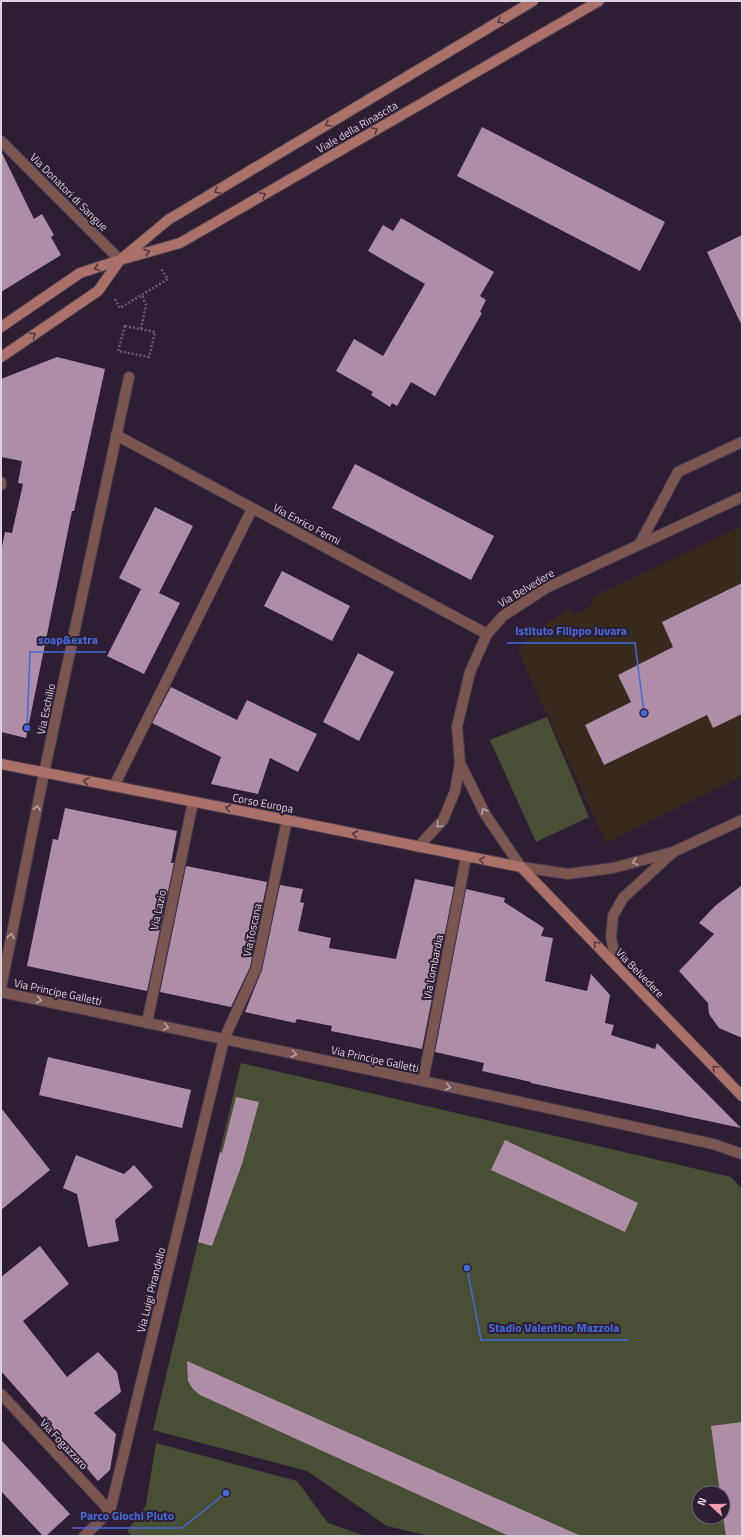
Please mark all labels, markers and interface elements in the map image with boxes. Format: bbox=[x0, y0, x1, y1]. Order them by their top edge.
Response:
one-way arrow bbox=[497, 16, 504, 24]
street label: Viale della Rinascita bbox=[313, 97, 401, 157]
one-way arrow bbox=[325, 119, 332, 126]
one-way arrow bbox=[371, 128, 378, 135]
street label: Via Donatori di Sangue bbox=[26, 149, 112, 235]
one-way arrow bbox=[214, 186, 221, 193]
one-way arrow bbox=[258, 193, 266, 200]
one-way arrow bbox=[143, 248, 150, 257]
one-way arrow bbox=[94, 263, 101, 272]
one-way arrow bbox=[29, 332, 36, 340]
street label: Via Enrico Fermi bbox=[270, 499, 344, 549]
street label: Via Belvedere bbox=[495, 565, 557, 611]
callout: Istituto Filippo Juvara bbox=[507, 619, 635, 643]
text: Istituto Filippo Juvara bbox=[515, 621, 627, 640]
callout: soap&extra bbox=[30, 628, 106, 652]
text: soap&extra bbox=[38, 630, 98, 649]
street label: Via Eschilio bbox=[33, 682, 59, 736]
one-way arrow bbox=[83, 777, 89, 786]
street label: Corso Europa bbox=[231, 789, 295, 817]
one-way arrow bbox=[32, 805, 41, 812]
one-way arrow bbox=[225, 805, 231, 813]
one-way arrow bbox=[482, 808, 489, 815]
one-way arrow bbox=[436, 820, 444, 828]
one-way arrow bbox=[352, 831, 358, 839]
one-way arrow bbox=[479, 857, 486, 865]
one-way arrow bbox=[632, 857, 639, 866]
street label: Via Lazio bbox=[146, 888, 170, 932]
street label: Via Toscana bbox=[239, 901, 266, 958]
one-way arrow bbox=[7, 933, 15, 939]
street label: Via Lombardia bbox=[419, 933, 447, 1001]
one-way arrow bbox=[593, 941, 601, 949]
street label: Via Belvedere bbox=[612, 945, 668, 1002]
street label: Via Principe Galletti bbox=[13, 975, 103, 1009]
one-way arrow bbox=[36, 996, 42, 1004]
one-way arrow bbox=[163, 1023, 169, 1031]
street label: Via Principe Galletti bbox=[330, 1042, 420, 1076]
one-way arrow bbox=[290, 1049, 297, 1057]
one-way arrow bbox=[712, 1065, 720, 1073]
one-way arrow bbox=[445, 1082, 451, 1090]
street label: Via Luigi Pirandello bbox=[133, 1246, 169, 1334]
callout: Stadio Valentino Mazzola bbox=[481, 1316, 628, 1340]
text: Stadio Valentino Mazzola bbox=[489, 1318, 619, 1337]
street label: Via Fogazzaro bbox=[36, 1415, 92, 1473]
north arrow bbox=[691, 1485, 731, 1525]
text: N bbox=[693, 1495, 710, 1508]
callout: Parco Giochi Pluto bbox=[72, 1504, 182, 1528]
text: Parco Giochi Pluto bbox=[80, 1506, 174, 1525]

